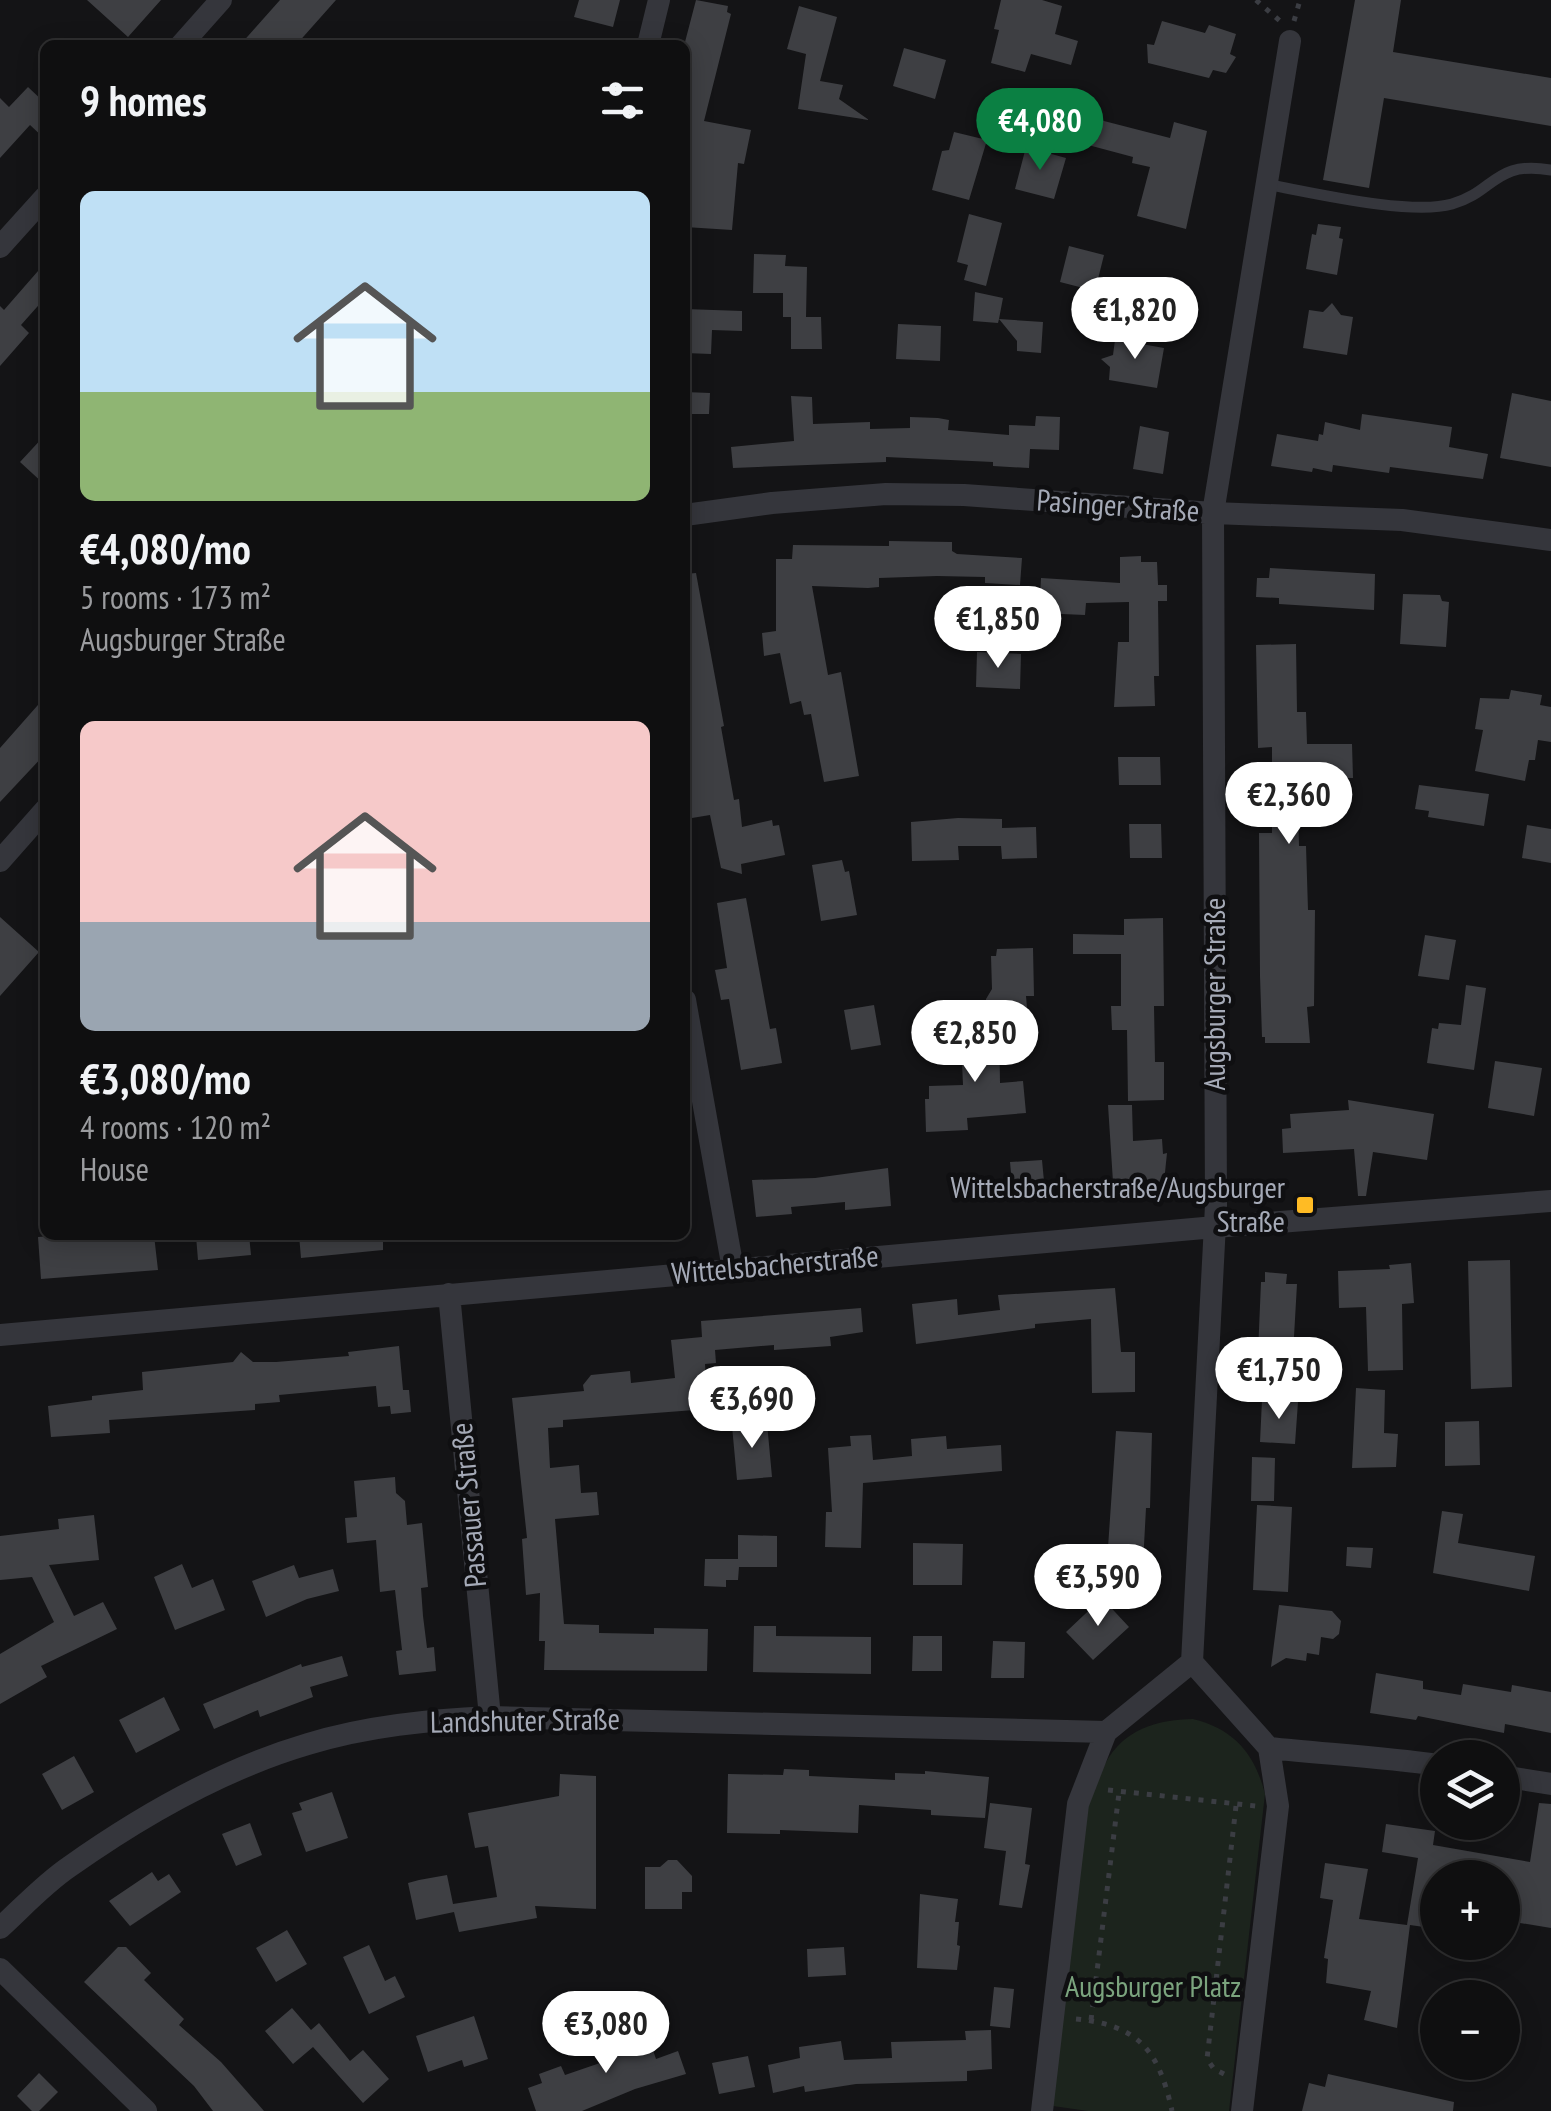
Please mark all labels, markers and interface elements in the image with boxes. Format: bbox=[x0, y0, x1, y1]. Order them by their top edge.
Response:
text: 9 homes bbox=[80, 73, 207, 128]
icon: filters bbox=[595, 73, 650, 128]
pin: €4,080 bbox=[959, 88, 1121, 173]
text: €4,080 bbox=[998, 99, 1082, 141]
icon: home bbox=[275, 256, 455, 436]
pin: €1,820 bbox=[1054, 277, 1216, 362]
text: €1,820 bbox=[1093, 288, 1177, 330]
street label: Pasinger Straße bbox=[1036, 479, 1201, 530]
text: €4,080/mo bbox=[80, 521, 251, 576]
text: 5 rooms · 173 m² bbox=[80, 576, 271, 618]
pin: €1,850 bbox=[917, 586, 1079, 671]
text: €1,850 bbox=[956, 597, 1040, 639]
text: Augsburger Straße bbox=[80, 618, 286, 660]
pin: €2,360 bbox=[1208, 762, 1370, 847]
text: €2,360 bbox=[1247, 773, 1331, 815]
icon: home bbox=[275, 786, 455, 966]
street label: Augsburger Straße bbox=[1194, 898, 1233, 1090]
pin: €2,850 bbox=[894, 1000, 1056, 1085]
text: €2,850 bbox=[933, 1011, 1017, 1053]
text: €3,080/mo bbox=[80, 1051, 251, 1106]
text: 4 rooms · 120 m² bbox=[80, 1106, 271, 1148]
text: House bbox=[80, 1148, 149, 1190]
place label: Wittelsbacherstraße/Augsburger Straße bbox=[950, 1167, 1286, 1240]
marker: Wittelsbacherstraße/Augsburger Straße bbox=[1294, 1194, 1316, 1216]
street label: Wittelsbacherstraße bbox=[670, 1235, 880, 1292]
pin: €1,750 bbox=[1198, 1337, 1360, 1422]
text: €1,750 bbox=[1237, 1348, 1321, 1390]
pin: €3,690 bbox=[671, 1366, 833, 1451]
text: €3,690 bbox=[710, 1377, 794, 1419]
street label: Passauer Straße bbox=[441, 1421, 494, 1589]
pin: €3,590 bbox=[1017, 1544, 1179, 1629]
text: €3,590 bbox=[1056, 1555, 1140, 1597]
street label: Landshuter Straße bbox=[430, 1698, 620, 1741]
map controls bbox=[1420, 1740, 1520, 2080]
button: layers bbox=[1420, 1740, 1520, 1840]
button: + bbox=[1420, 1860, 1520, 1960]
park label: Augsburger Platz bbox=[1065, 1966, 1241, 2005]
button: − bbox=[1420, 1980, 1520, 2080]
pin: €3,080 bbox=[525, 1991, 687, 2076]
text: €3,080 bbox=[564, 2002, 648, 2044]

